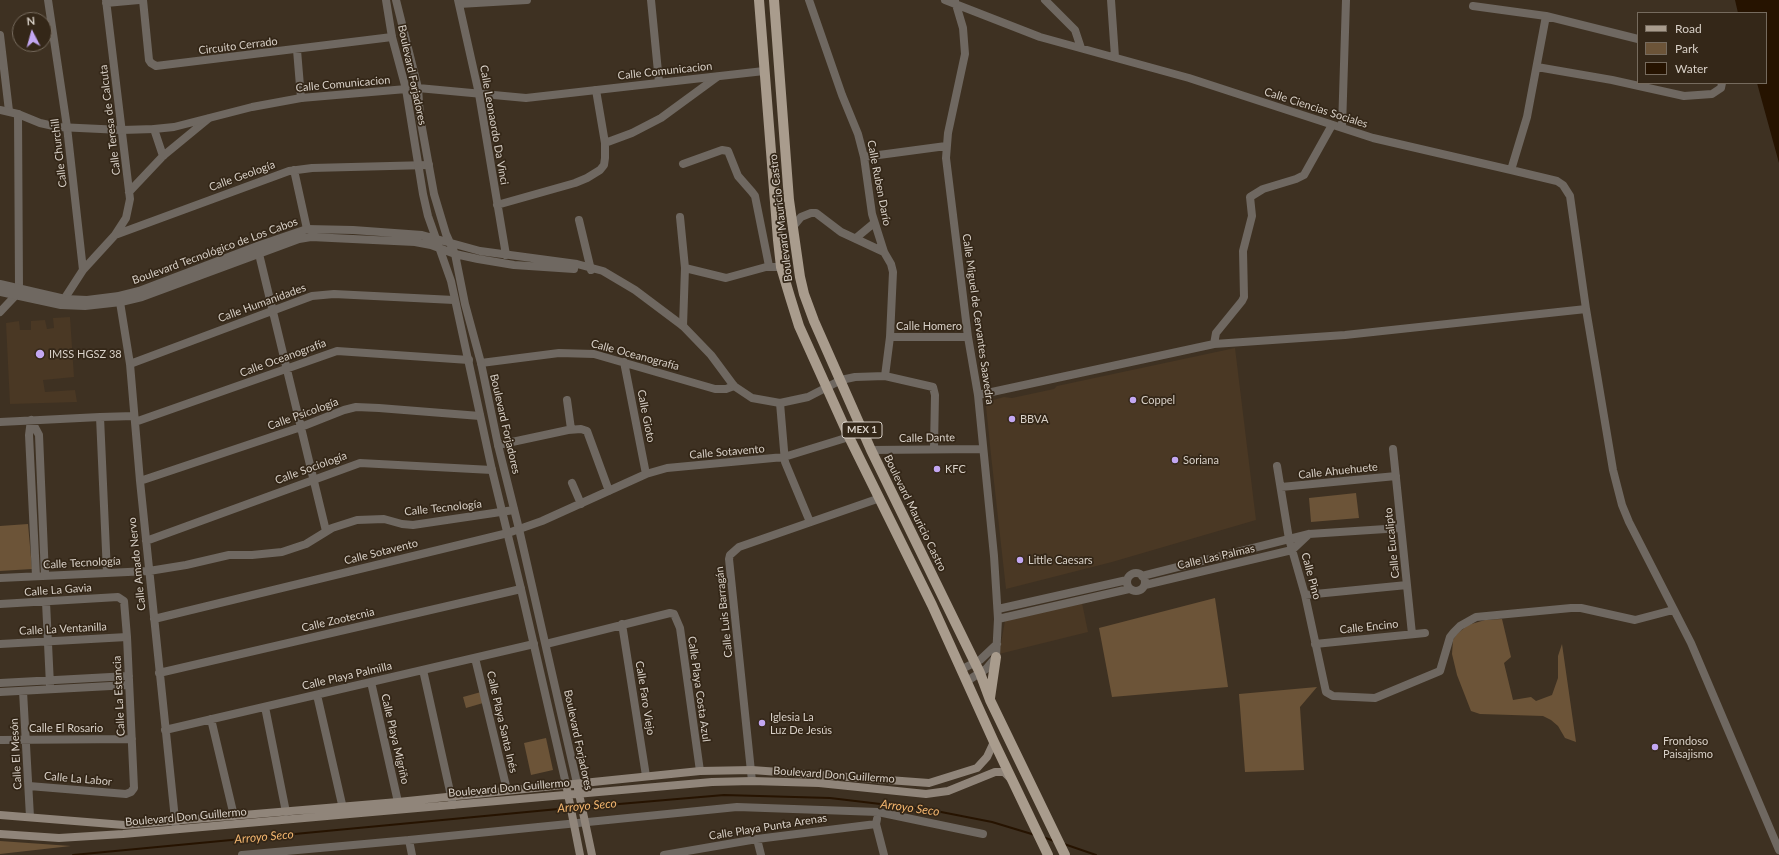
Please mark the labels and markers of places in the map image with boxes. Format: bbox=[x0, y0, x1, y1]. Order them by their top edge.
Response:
place label: IMSS HGSZ 38 bbox=[49, 347, 122, 361]
marker: IMSS HGSZ 38 bbox=[34, 348, 46, 360]
place label: Coppel bbox=[1141, 393, 1175, 407]
marker: Coppel bbox=[1128, 395, 1138, 405]
place label: BBVA bbox=[1020, 412, 1048, 426]
marker: BBVA bbox=[1007, 414, 1017, 424]
place label: Soriana bbox=[1183, 453, 1219, 467]
marker: Soriana bbox=[1170, 455, 1180, 465]
place label: KFC bbox=[945, 462, 966, 476]
marker: KFC bbox=[932, 464, 942, 474]
place label: Little Caesars bbox=[1028, 553, 1093, 567]
marker: Little Caesars bbox=[1015, 555, 1025, 565]
place label: Iglesia La Luz De Jesús bbox=[770, 710, 832, 736]
marker: Iglesia La Luz De Jesús bbox=[757, 718, 767, 728]
place label: Frondoso Paisajismo bbox=[1663, 734, 1713, 760]
marker: Frondoso Paisajismo bbox=[1650, 742, 1660, 752]

